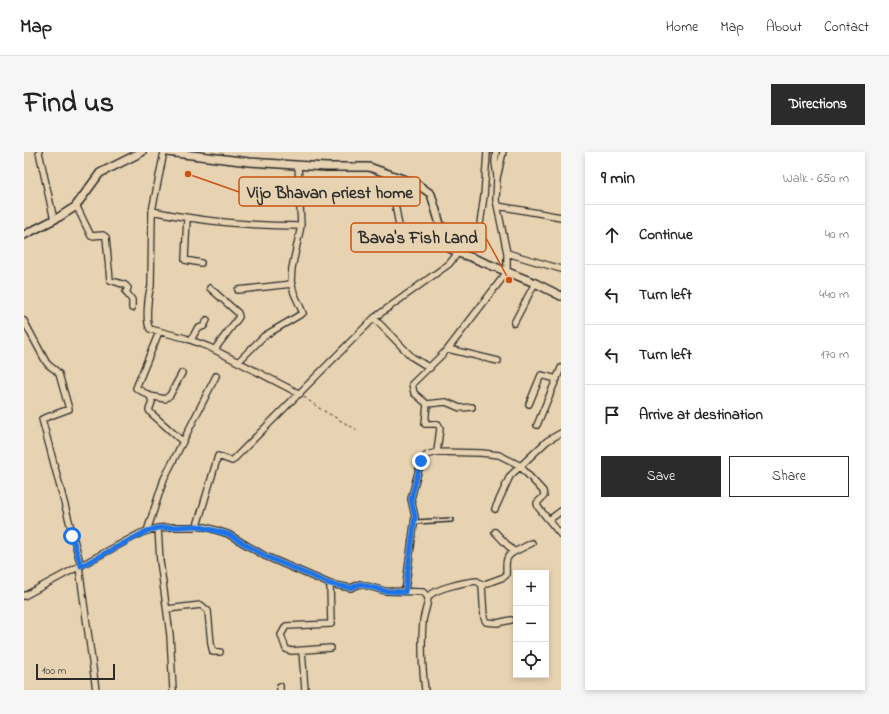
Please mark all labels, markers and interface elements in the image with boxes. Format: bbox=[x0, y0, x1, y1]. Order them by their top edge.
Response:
text: Map bbox=[20, 14, 52, 41]
text: Home bbox=[666, 17, 698, 38]
text: Map bbox=[720, 17, 744, 38]
text: About bbox=[766, 17, 802, 38]
text: Contact bbox=[824, 17, 869, 38]
text: Find us bbox=[24, 84, 114, 125]
button: Directions bbox=[771, 84, 865, 125]
text: 9 min bbox=[601, 166, 635, 191]
text: Walk · 650 m bbox=[783, 169, 849, 188]
callout: Vijo Bhavan priest home bbox=[239, 177, 420, 206]
text: Vijo Bhavan priest home bbox=[246, 181, 414, 206]
callout: Bava's Fish Land bbox=[351, 223, 486, 252]
icon: ahead bbox=[601, 224, 623, 246]
text: Continue bbox=[639, 224, 693, 246]
text: 40 m bbox=[825, 225, 849, 244]
text: Bava's Fish Land bbox=[357, 226, 478, 251]
icon: left bbox=[601, 284, 623, 306]
text: Turn left bbox=[639, 284, 692, 306]
text: 440 m bbox=[819, 285, 849, 304]
icon: left bbox=[601, 344, 623, 366]
text: Turn left bbox=[639, 344, 692, 366]
text: 170 m bbox=[821, 345, 849, 364]
icon: arrive bbox=[601, 404, 623, 426]
text: Arrive at destination bbox=[639, 404, 763, 426]
route end bbox=[412, 452, 430, 470]
button: Save bbox=[601, 456, 721, 497]
button: Share bbox=[729, 456, 849, 497]
route start bbox=[63, 527, 81, 545]
map controls bbox=[513, 570, 549, 678]
button: + bbox=[513, 570, 549, 606]
button: − bbox=[513, 606, 549, 642]
button: locate bbox=[513, 642, 549, 678]
scale bar bbox=[36, 662, 115, 681]
text: 100 m bbox=[42, 663, 66, 679]

